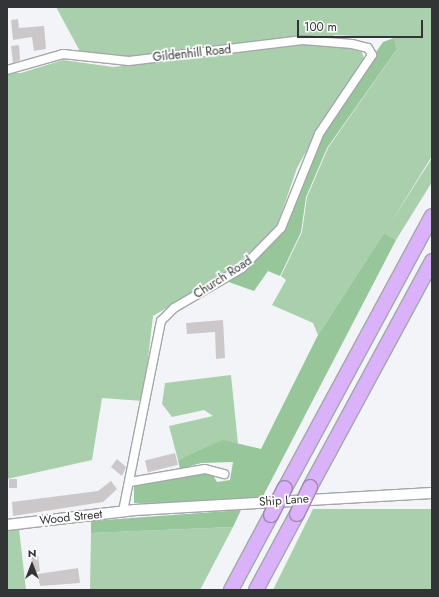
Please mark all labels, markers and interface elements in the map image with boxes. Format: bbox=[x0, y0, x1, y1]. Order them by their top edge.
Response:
scale bar bbox=[299, 12, 425, 38]
text: 100 m bbox=[304, 18, 337, 36]
street label: Gildenhill Road bbox=[152, 43, 232, 65]
street label: Church Road bbox=[191, 254, 255, 302]
street label: Ship Lane bbox=[259, 492, 309, 510]
street label: Wood Street bbox=[39, 508, 103, 528]
north arrow bbox=[12, 545, 52, 585]
text: N bbox=[28, 545, 36, 561]

